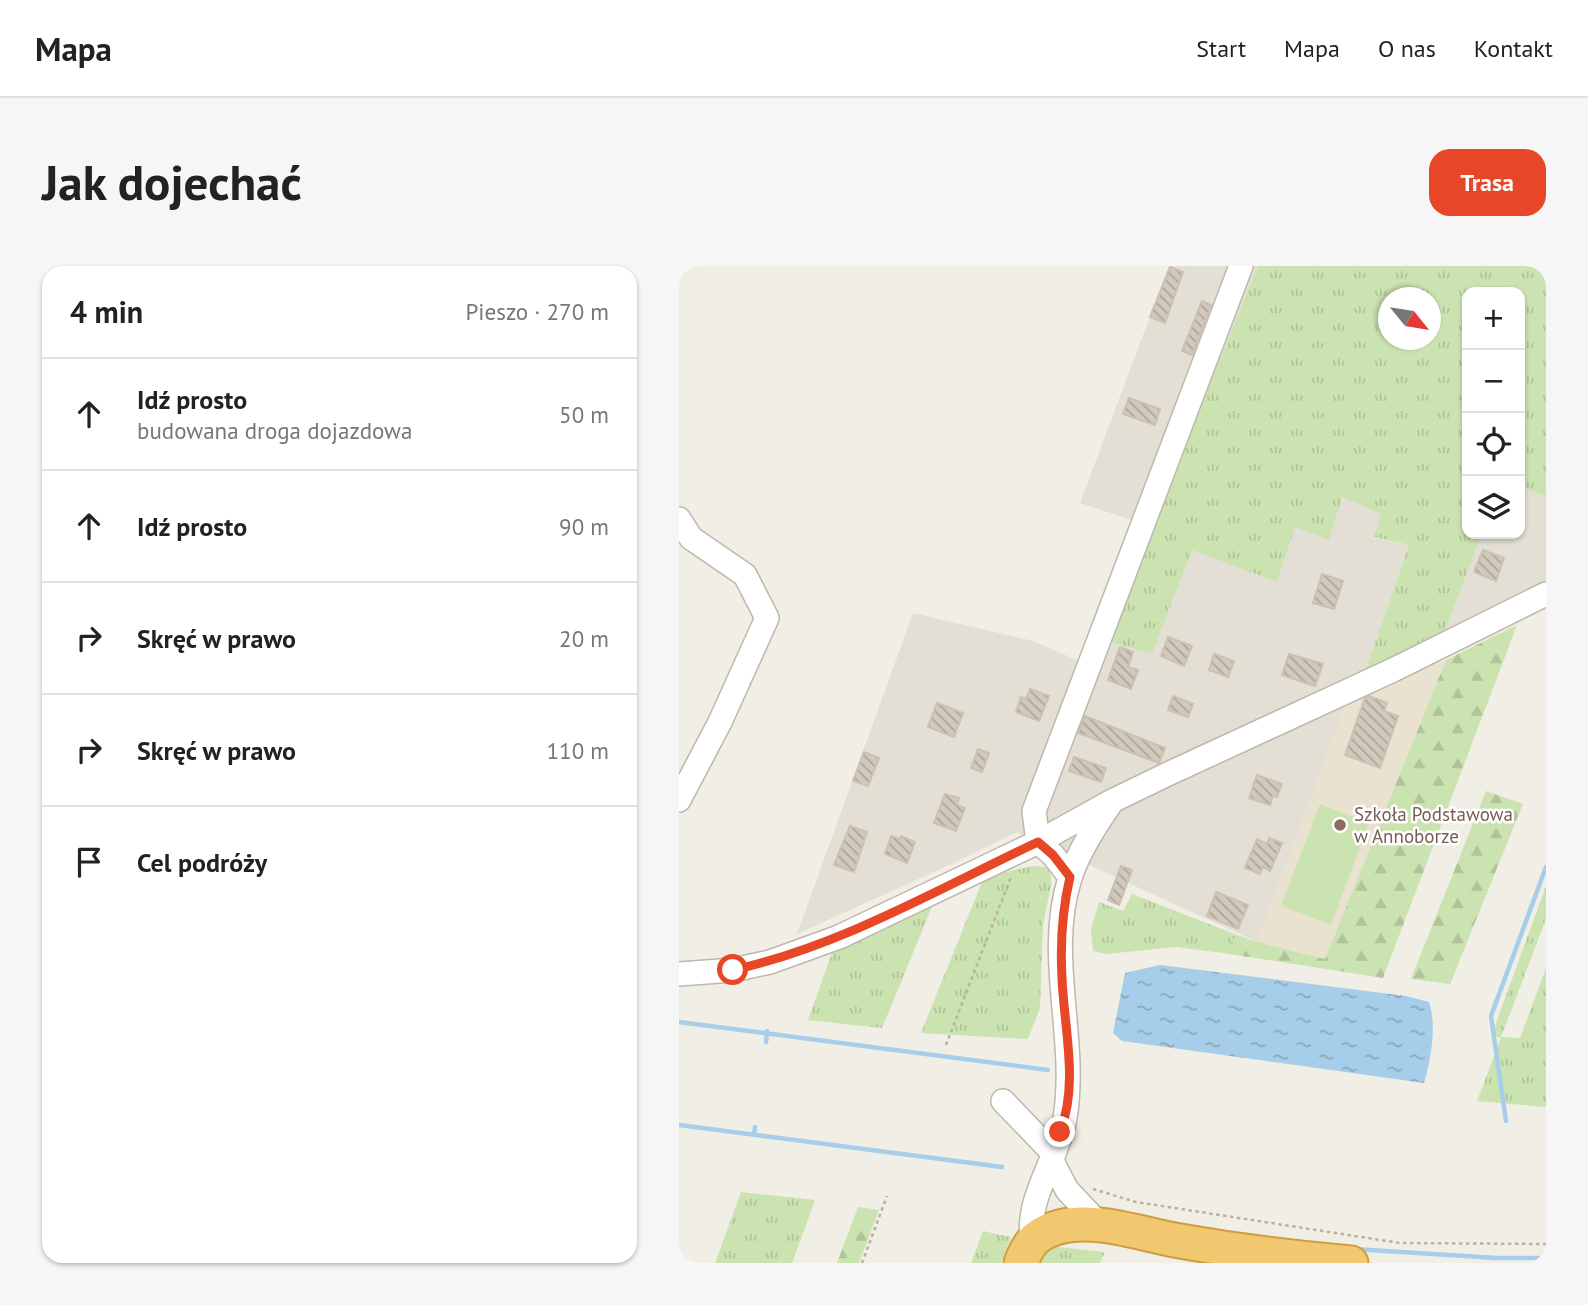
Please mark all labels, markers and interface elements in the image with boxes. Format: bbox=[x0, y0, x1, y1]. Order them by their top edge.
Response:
text: Mapa bbox=[35, 27, 112, 70]
text: Start bbox=[1196, 33, 1246, 64]
text: Mapa bbox=[1284, 33, 1340, 64]
text: O nas bbox=[1378, 33, 1436, 64]
text: Kontakt bbox=[1474, 33, 1553, 64]
button: Trasa bbox=[1429, 149, 1546, 216]
text: Jak dojechać bbox=[42, 150, 302, 214]
north arrow bbox=[1378, 287, 1441, 350]
map controls bbox=[1462, 287, 1525, 539]
button: + bbox=[1462, 287, 1525, 350]
text: 4 min bbox=[70, 292, 143, 331]
text: Pieszo · 270 m bbox=[466, 297, 609, 326]
button: − bbox=[1462, 350, 1525, 413]
text: Idź prosto bbox=[137, 383, 247, 416]
icon: ahead bbox=[70, 395, 108, 433]
text: 50 m bbox=[559, 400, 609, 429]
button: locate bbox=[1462, 413, 1525, 476]
text: budowana droga dojazdowa bbox=[137, 416, 412, 445]
button: layers bbox=[1462, 476, 1525, 539]
icon: ahead bbox=[70, 507, 108, 545]
text: Idź prosto bbox=[137, 510, 247, 543]
text: 90 m bbox=[559, 512, 609, 541]
icon: right bbox=[70, 619, 108, 657]
text: Skręć w prawo bbox=[137, 622, 296, 655]
text: 20 m bbox=[559, 624, 609, 653]
icon: right bbox=[70, 731, 108, 769]
text: Skręć w prawo bbox=[137, 734, 296, 767]
text: 110 m bbox=[547, 736, 609, 765]
place label: Szkoła Podstawowa w Annoborze bbox=[1354, 802, 1513, 848]
marker: Szkoła Podstawowa w Annoborze bbox=[1332, 817, 1348, 833]
icon: arrive bbox=[70, 843, 108, 881]
text: Cel podróży bbox=[137, 846, 267, 879]
route start bbox=[717, 954, 748, 985]
route end bbox=[1044, 1116, 1075, 1147]

